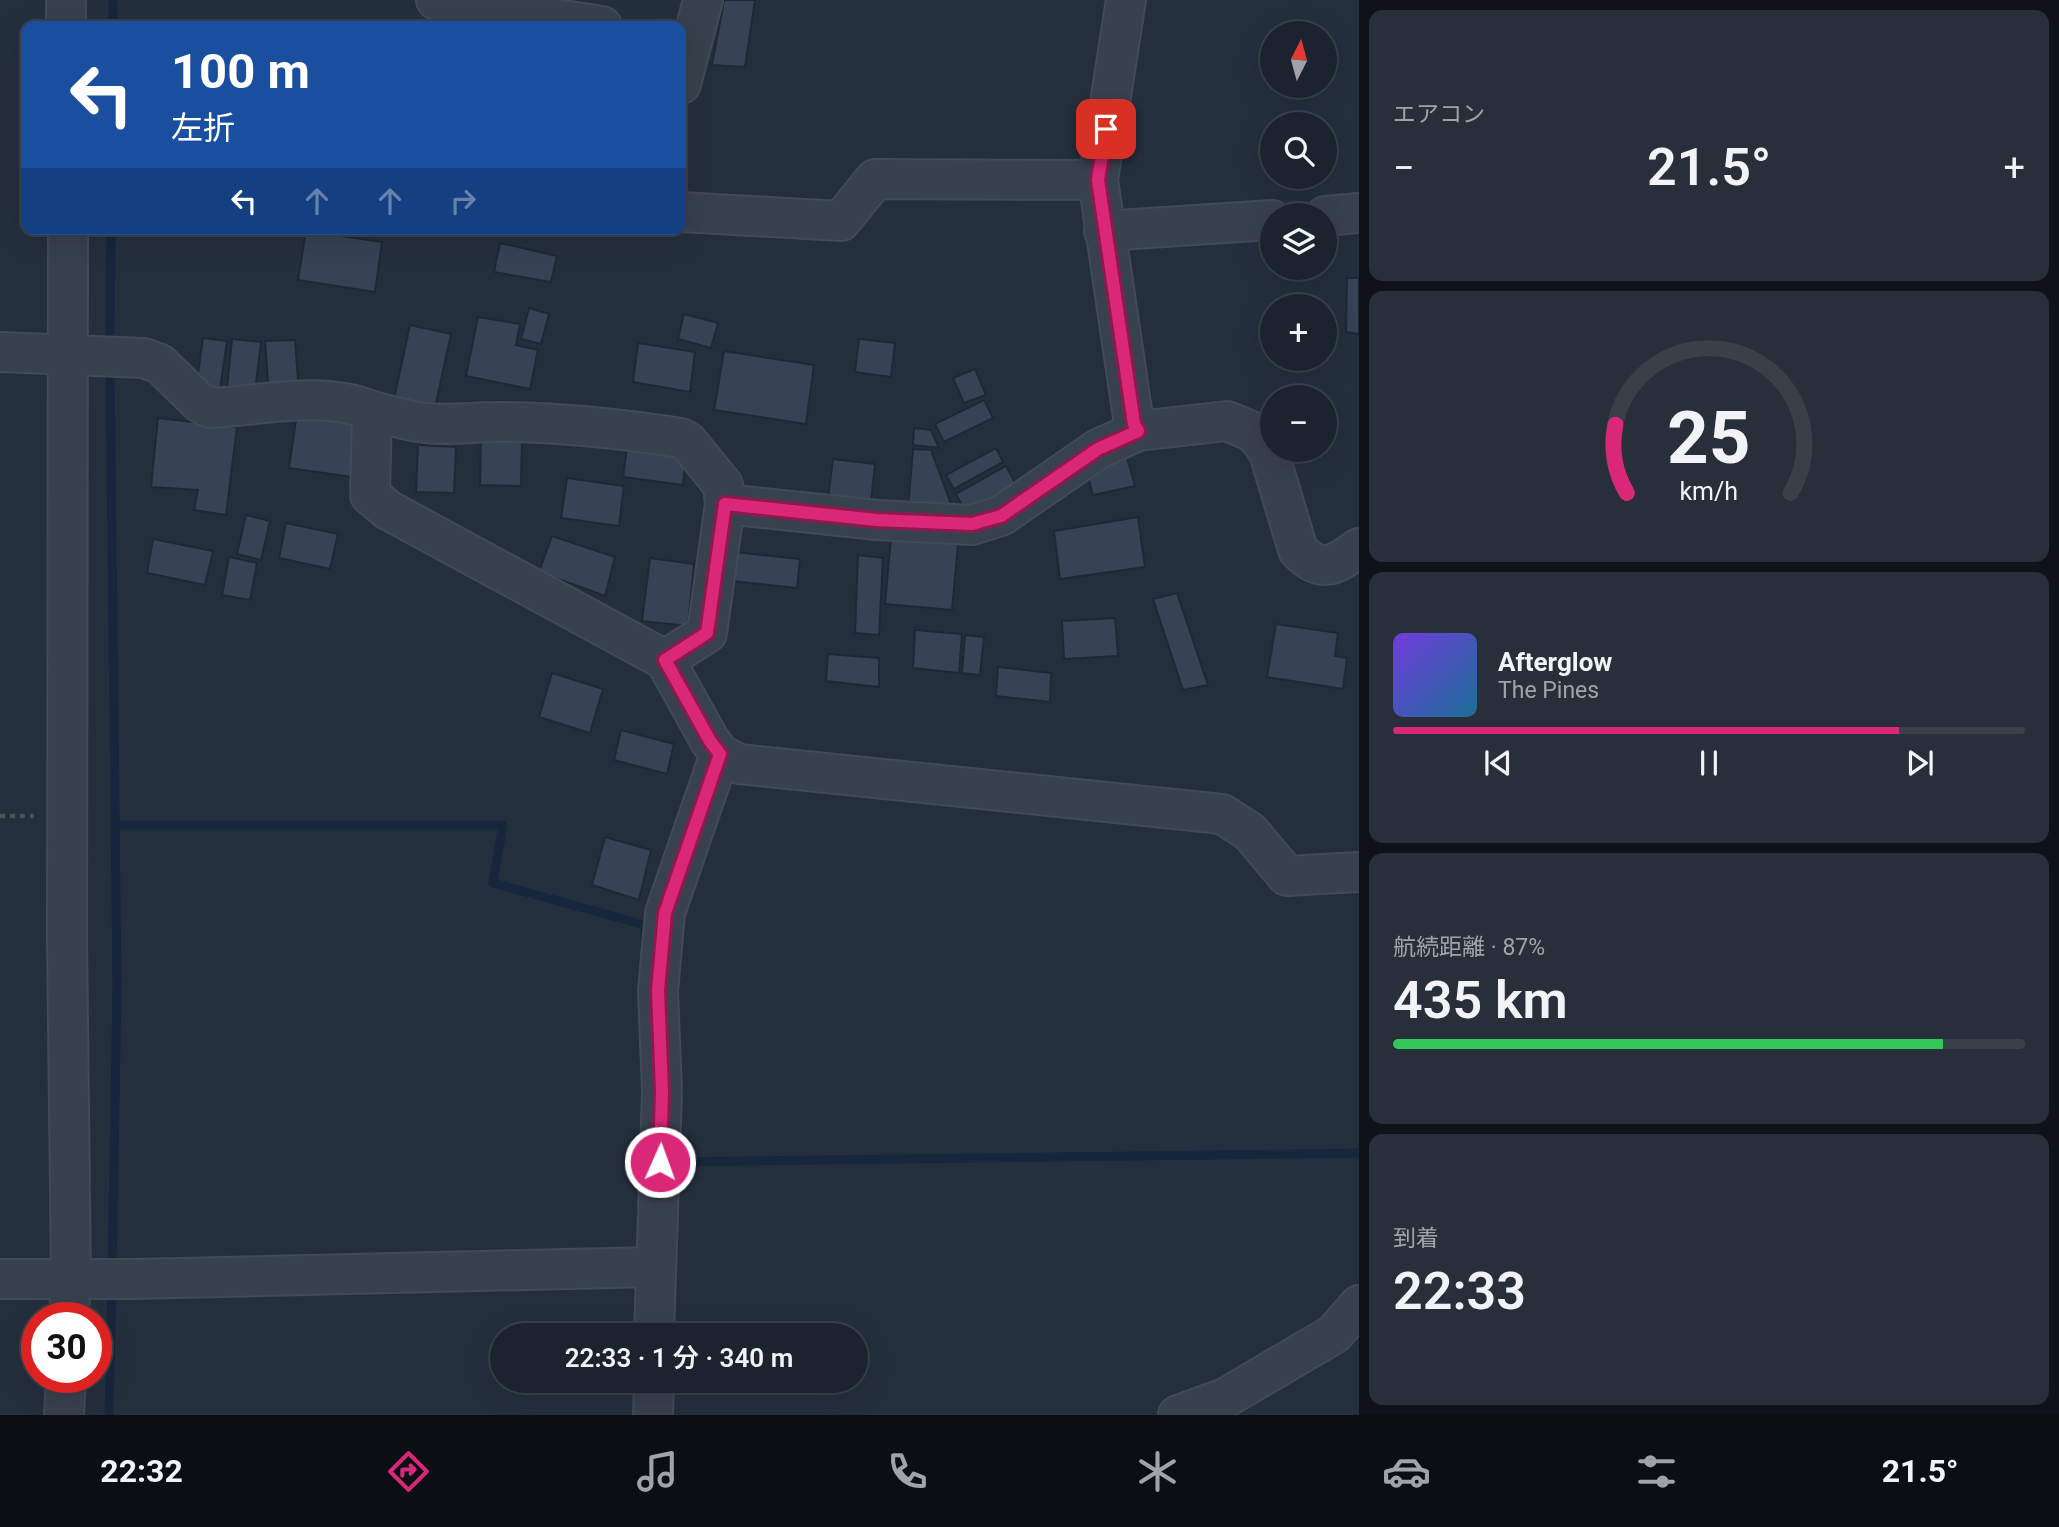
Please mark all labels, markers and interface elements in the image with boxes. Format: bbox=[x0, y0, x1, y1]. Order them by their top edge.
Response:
north arrow bbox=[1260, 21, 1337, 98]
map controls bbox=[1260, 21, 1337, 462]
text: 100 m bbox=[171, 43, 310, 100]
icon: left bbox=[56, 49, 147, 140]
pin bbox=[1076, 99, 1136, 159]
text: エアコン bbox=[1393, 101, 1485, 128]
text: 左折 bbox=[171, 109, 235, 147]
icon: arrive bbox=[1087, 110, 1125, 148]
button: search bbox=[1260, 112, 1337, 189]
text: 21.5° bbox=[1647, 137, 1771, 198]
text: − bbox=[1393, 146, 1415, 190]
text: + bbox=[2003, 146, 2025, 190]
icon: left bbox=[225, 182, 263, 220]
icon: ahead bbox=[298, 182, 336, 220]
icon: ahead bbox=[371, 182, 409, 220]
icon: right bbox=[444, 182, 482, 220]
button: layers bbox=[1260, 203, 1337, 280]
button: + bbox=[1260, 294, 1337, 371]
button: − bbox=[1260, 385, 1337, 462]
text: 25 bbox=[1667, 395, 1751, 481]
text: km/h bbox=[1680, 476, 1738, 505]
text: Afterglow bbox=[1498, 647, 1612, 677]
text: The Pines bbox=[1498, 677, 1599, 704]
icon: previous bbox=[1479, 744, 1517, 782]
icon: pause bbox=[1690, 744, 1728, 782]
icon: next bbox=[1901, 744, 1939, 782]
text: 航続距離 · 87% bbox=[1393, 934, 1545, 961]
text: 435 km bbox=[1393, 970, 1568, 1031]
position arrow bbox=[623, 1125, 697, 1199]
text: 到着 bbox=[1393, 1225, 1439, 1252]
text: 22:33 bbox=[1393, 1261, 1526, 1322]
speed limit sign: 30 bbox=[21, 1302, 112, 1393]
text: 22:33 · 1 分 · 340 m bbox=[565, 1343, 793, 1373]
icon: directions bbox=[384, 1447, 433, 1496]
icon: music bbox=[633, 1447, 682, 1496]
icon: phone bbox=[883, 1447, 932, 1496]
icon: climate bbox=[1133, 1447, 1182, 1496]
icon: car bbox=[1382, 1447, 1431, 1496]
icon: filters bbox=[1632, 1447, 1681, 1496]
text: 22:32 bbox=[100, 1452, 183, 1490]
text: 21.5° bbox=[1882, 1452, 1959, 1490]

